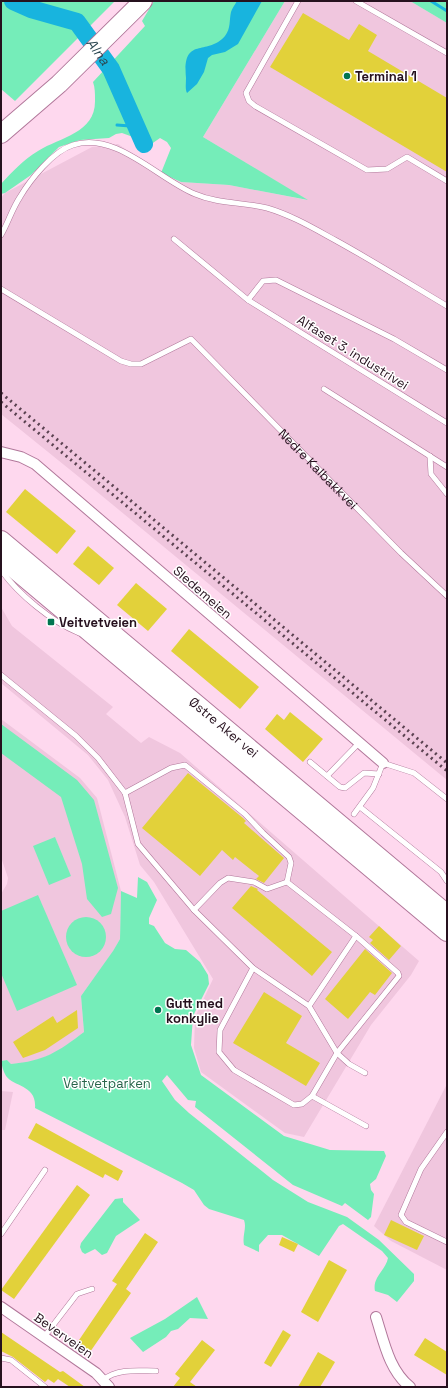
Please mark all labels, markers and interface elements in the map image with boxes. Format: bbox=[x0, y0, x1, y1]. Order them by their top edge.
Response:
water label: Alna bbox=[83, 35, 115, 69]
place label: Terminal 1 bbox=[355, 68, 417, 85]
marker: Terminal 1 bbox=[342, 71, 352, 81]
street label: Alfaset 3. industrivei bbox=[294, 311, 412, 394]
street label: Nedre Kalbakkvei bbox=[275, 425, 361, 513]
street label: Sledemeien bbox=[170, 562, 236, 623]
place label: Veitvetveien bbox=[59, 614, 137, 631]
marker: Veitvetveien bbox=[46, 617, 56, 627]
street label: Østre Aker vei bbox=[185, 693, 262, 761]
place label: Gutt med konkylie bbox=[166, 995, 223, 1027]
marker: Gutt med konkylie bbox=[153, 1005, 163, 1015]
park label: Veitvetparken bbox=[63, 1075, 151, 1092]
street label: Beverveien bbox=[31, 1309, 97, 1362]

